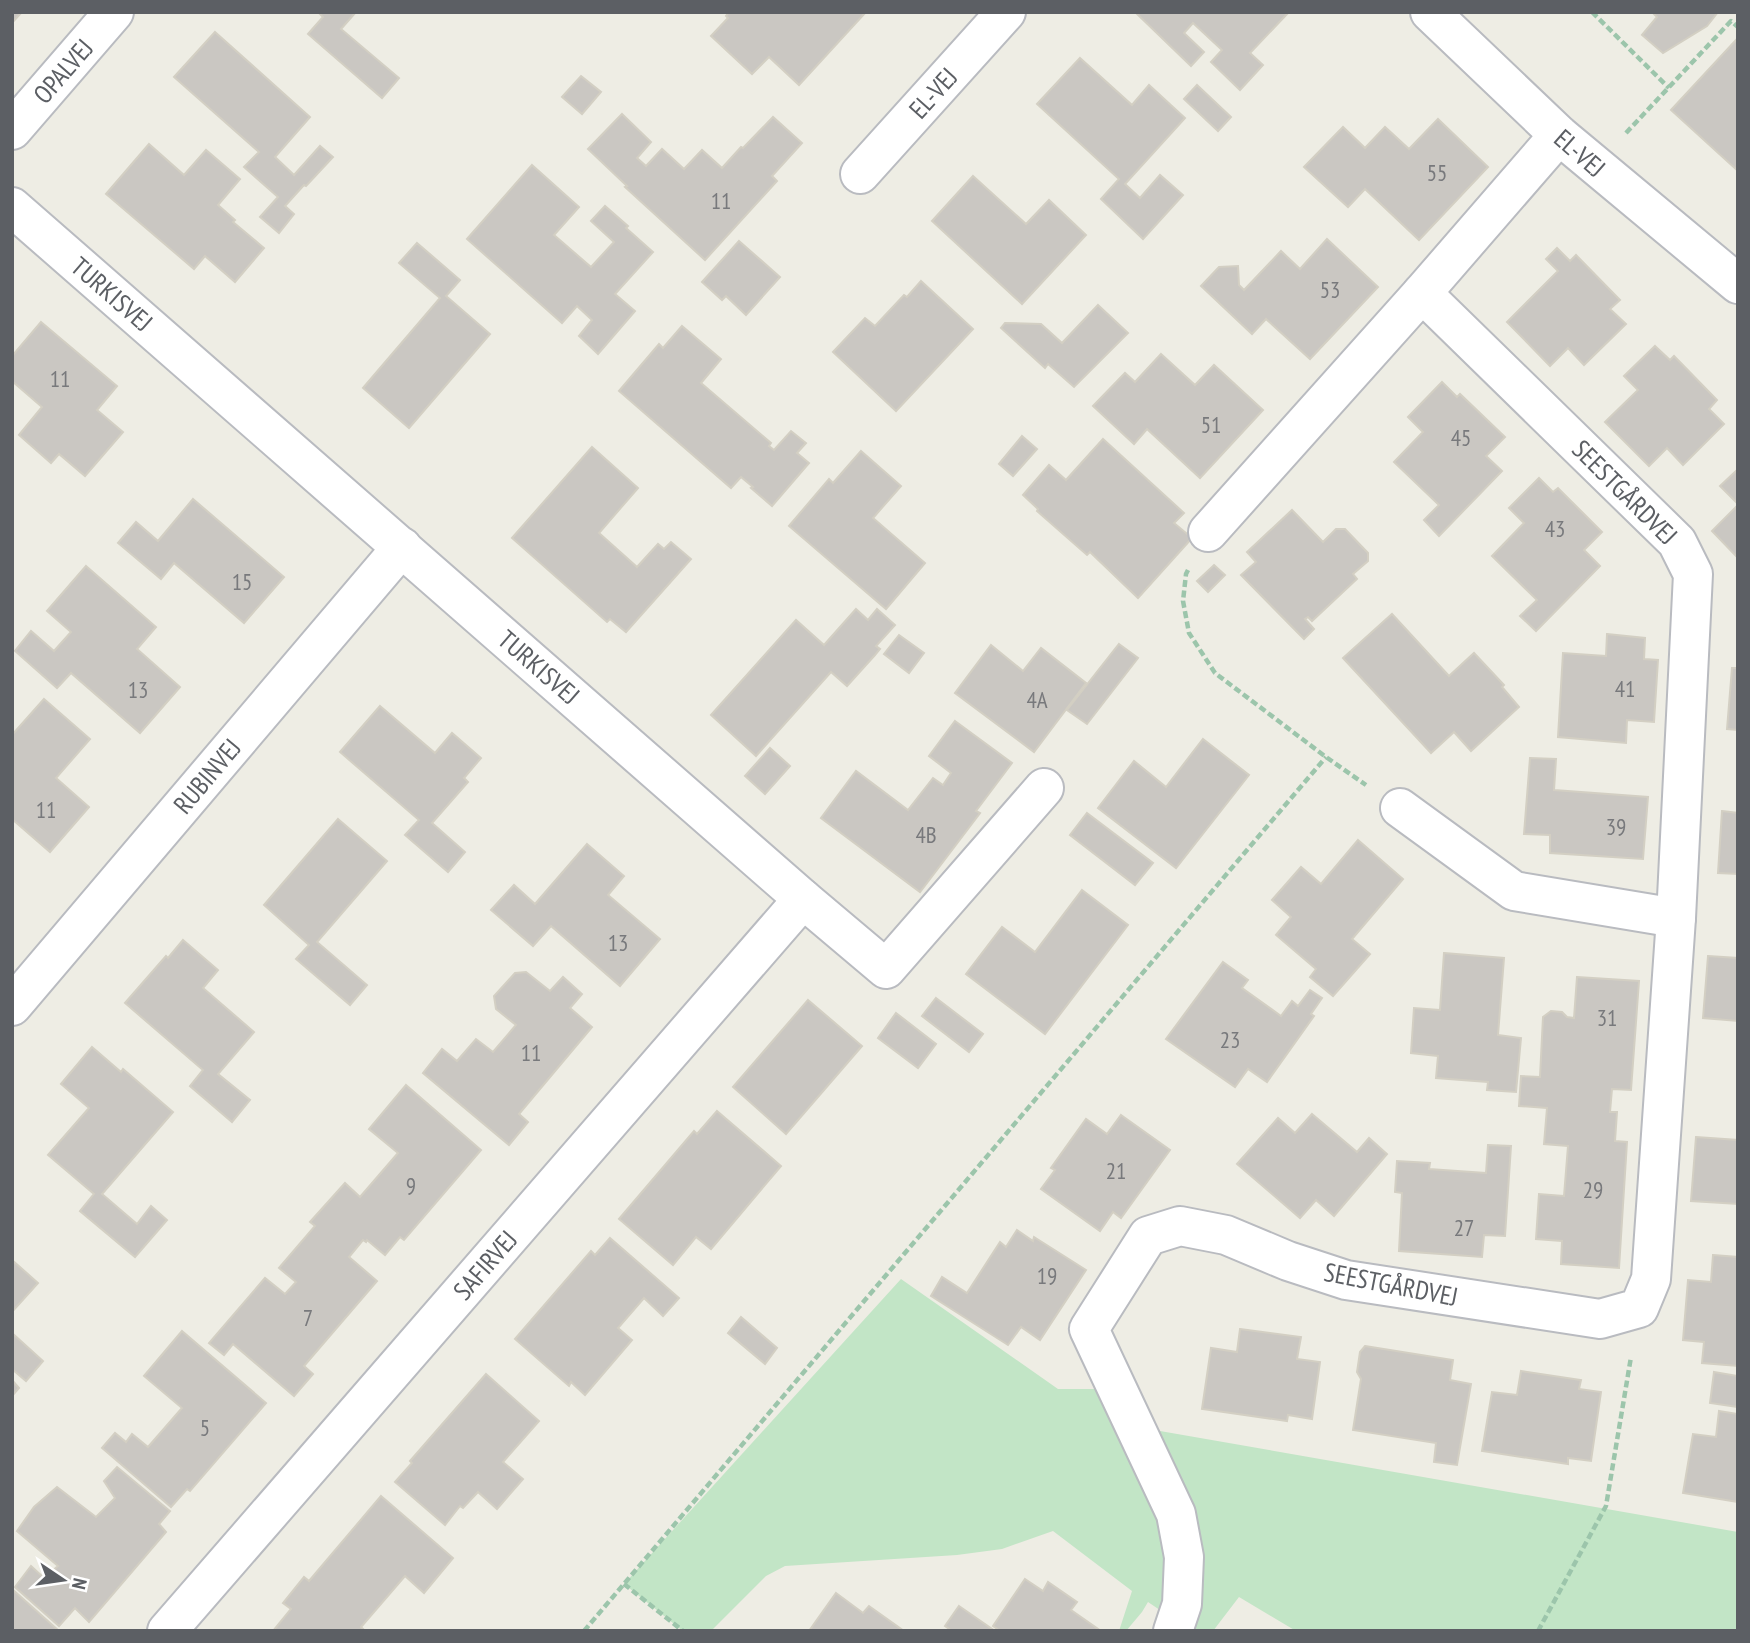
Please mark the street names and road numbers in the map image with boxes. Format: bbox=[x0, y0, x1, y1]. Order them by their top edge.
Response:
street label: OPALVEJ bbox=[26, 32, 100, 110]
street label: EL-VEJ bbox=[902, 61, 964, 125]
street label: EL-VEJ bbox=[1548, 122, 1612, 184]
street label: TURKISVEJ bbox=[65, 250, 159, 338]
street label: SEESTGÅRDVEJ bbox=[1565, 432, 1685, 552]
street label: TURKISVEJ bbox=[492, 623, 586, 711]
street label: RUBINVEJ bbox=[166, 732, 248, 820]
street label: SAFIRVEJ bbox=[446, 1224, 524, 1306]
street label: SEESTGÅRDVEJ bbox=[1321, 1255, 1461, 1313]

